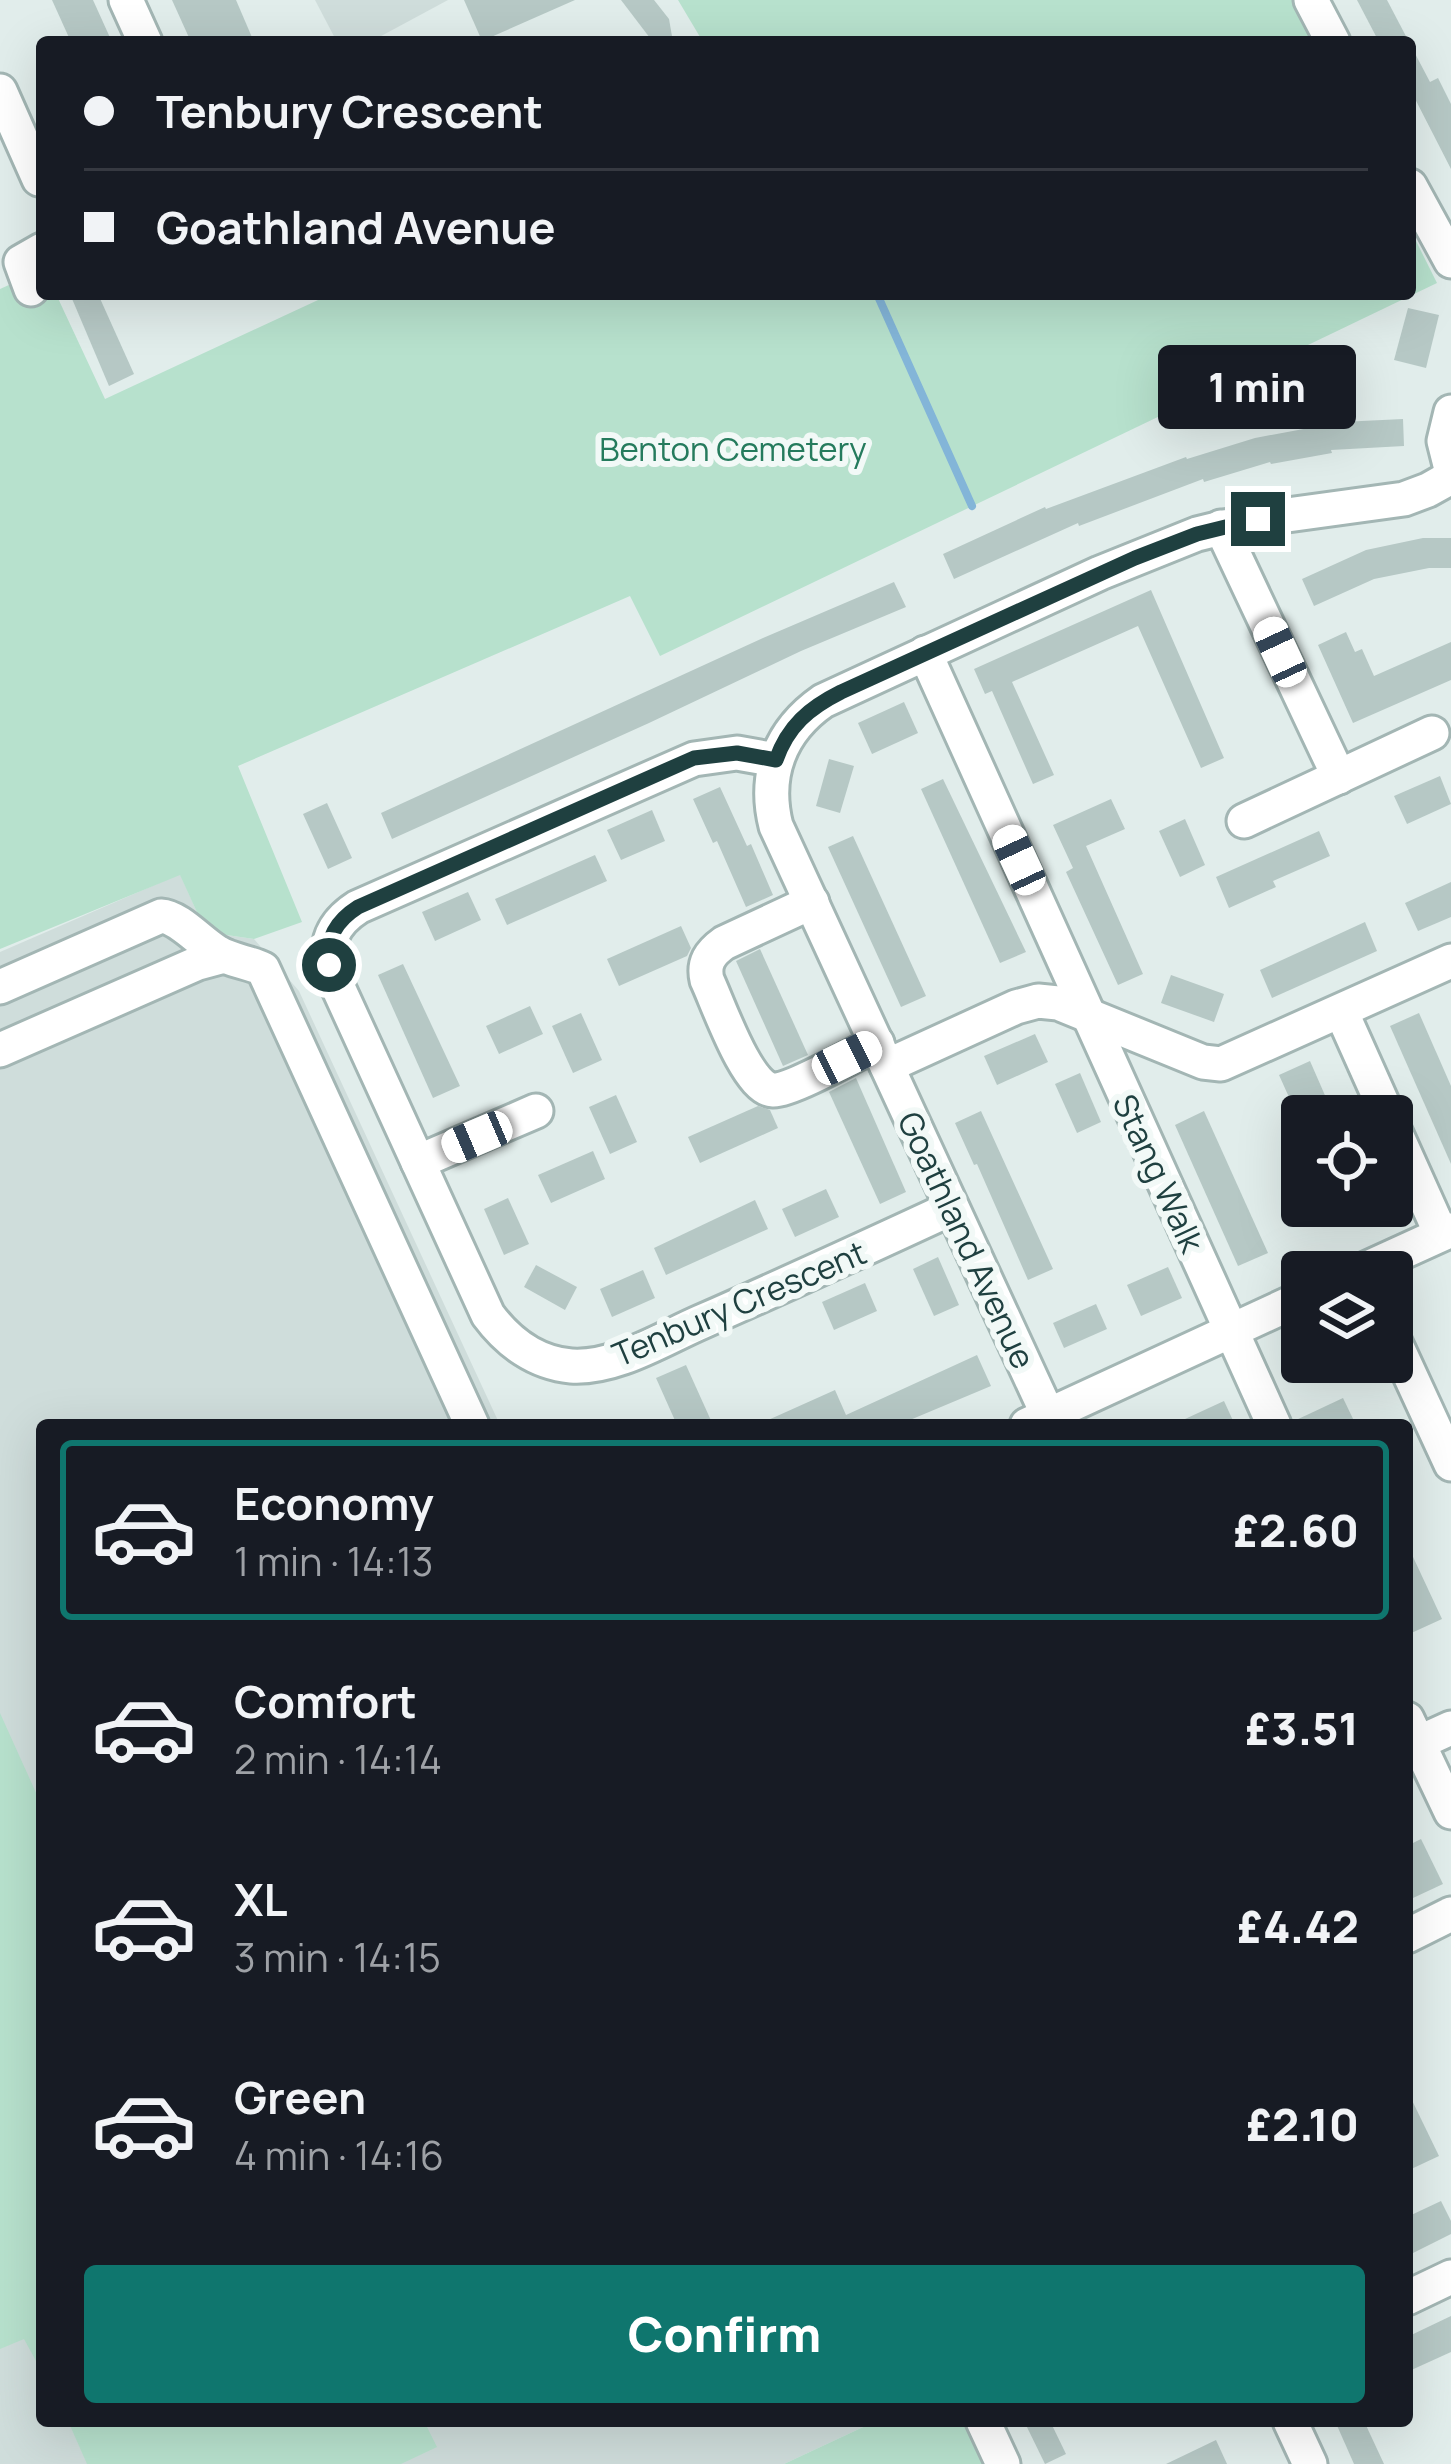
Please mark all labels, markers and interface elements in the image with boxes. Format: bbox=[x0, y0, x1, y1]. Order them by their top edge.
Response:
text: Tenbury Crescent bbox=[156, 80, 543, 142]
text: Goathland Avenue bbox=[156, 196, 556, 258]
callout: 1 min bbox=[1159, 345, 1357, 429]
text: 1 min bbox=[1208, 360, 1306, 414]
park label: Benton Cemetery bbox=[599, 426, 867, 471]
route end bbox=[1231, 492, 1285, 546]
car bbox=[1248, 612, 1312, 692]
car bbox=[987, 820, 1051, 900]
route start bbox=[302, 938, 356, 992]
car bbox=[807, 1026, 887, 1090]
street label: Stang Walk bbox=[1103, 1087, 1216, 1261]
map controls bbox=[1281, 1095, 1413, 1383]
button: locate bbox=[1281, 1095, 1413, 1227]
street label: Goathland Avenue bbox=[888, 1104, 1046, 1376]
car bbox=[437, 1106, 517, 1168]
street label: Tenbury Crescent bbox=[605, 1229, 873, 1377]
button: layers bbox=[1281, 1251, 1413, 1383]
text: Economy bbox=[234, 1472, 434, 1534]
icon: car bbox=[90, 1476, 198, 1584]
text: £2.60 bbox=[1233, 1499, 1359, 1561]
text: 1 min · 14:13 bbox=[234, 1534, 433, 1588]
text: Comfort bbox=[234, 1670, 417, 1732]
icon: car bbox=[90, 1674, 198, 1782]
text: £3.51 bbox=[1245, 1697, 1359, 1759]
text: 2 min · 14:14 bbox=[234, 1732, 442, 1786]
text: XL bbox=[234, 1868, 288, 1930]
icon: car bbox=[90, 1872, 198, 1980]
text: £4.42 bbox=[1237, 1895, 1359, 1957]
text: 3 min · 14:15 bbox=[234, 1930, 441, 1984]
text: Green bbox=[234, 2066, 366, 2128]
icon: car bbox=[90, 2070, 198, 2178]
text: £2.10 bbox=[1246, 2093, 1359, 2155]
text: 4 min · 14:16 bbox=[234, 2128, 444, 2182]
button: Confirm bbox=[84, 2265, 1365, 2403]

